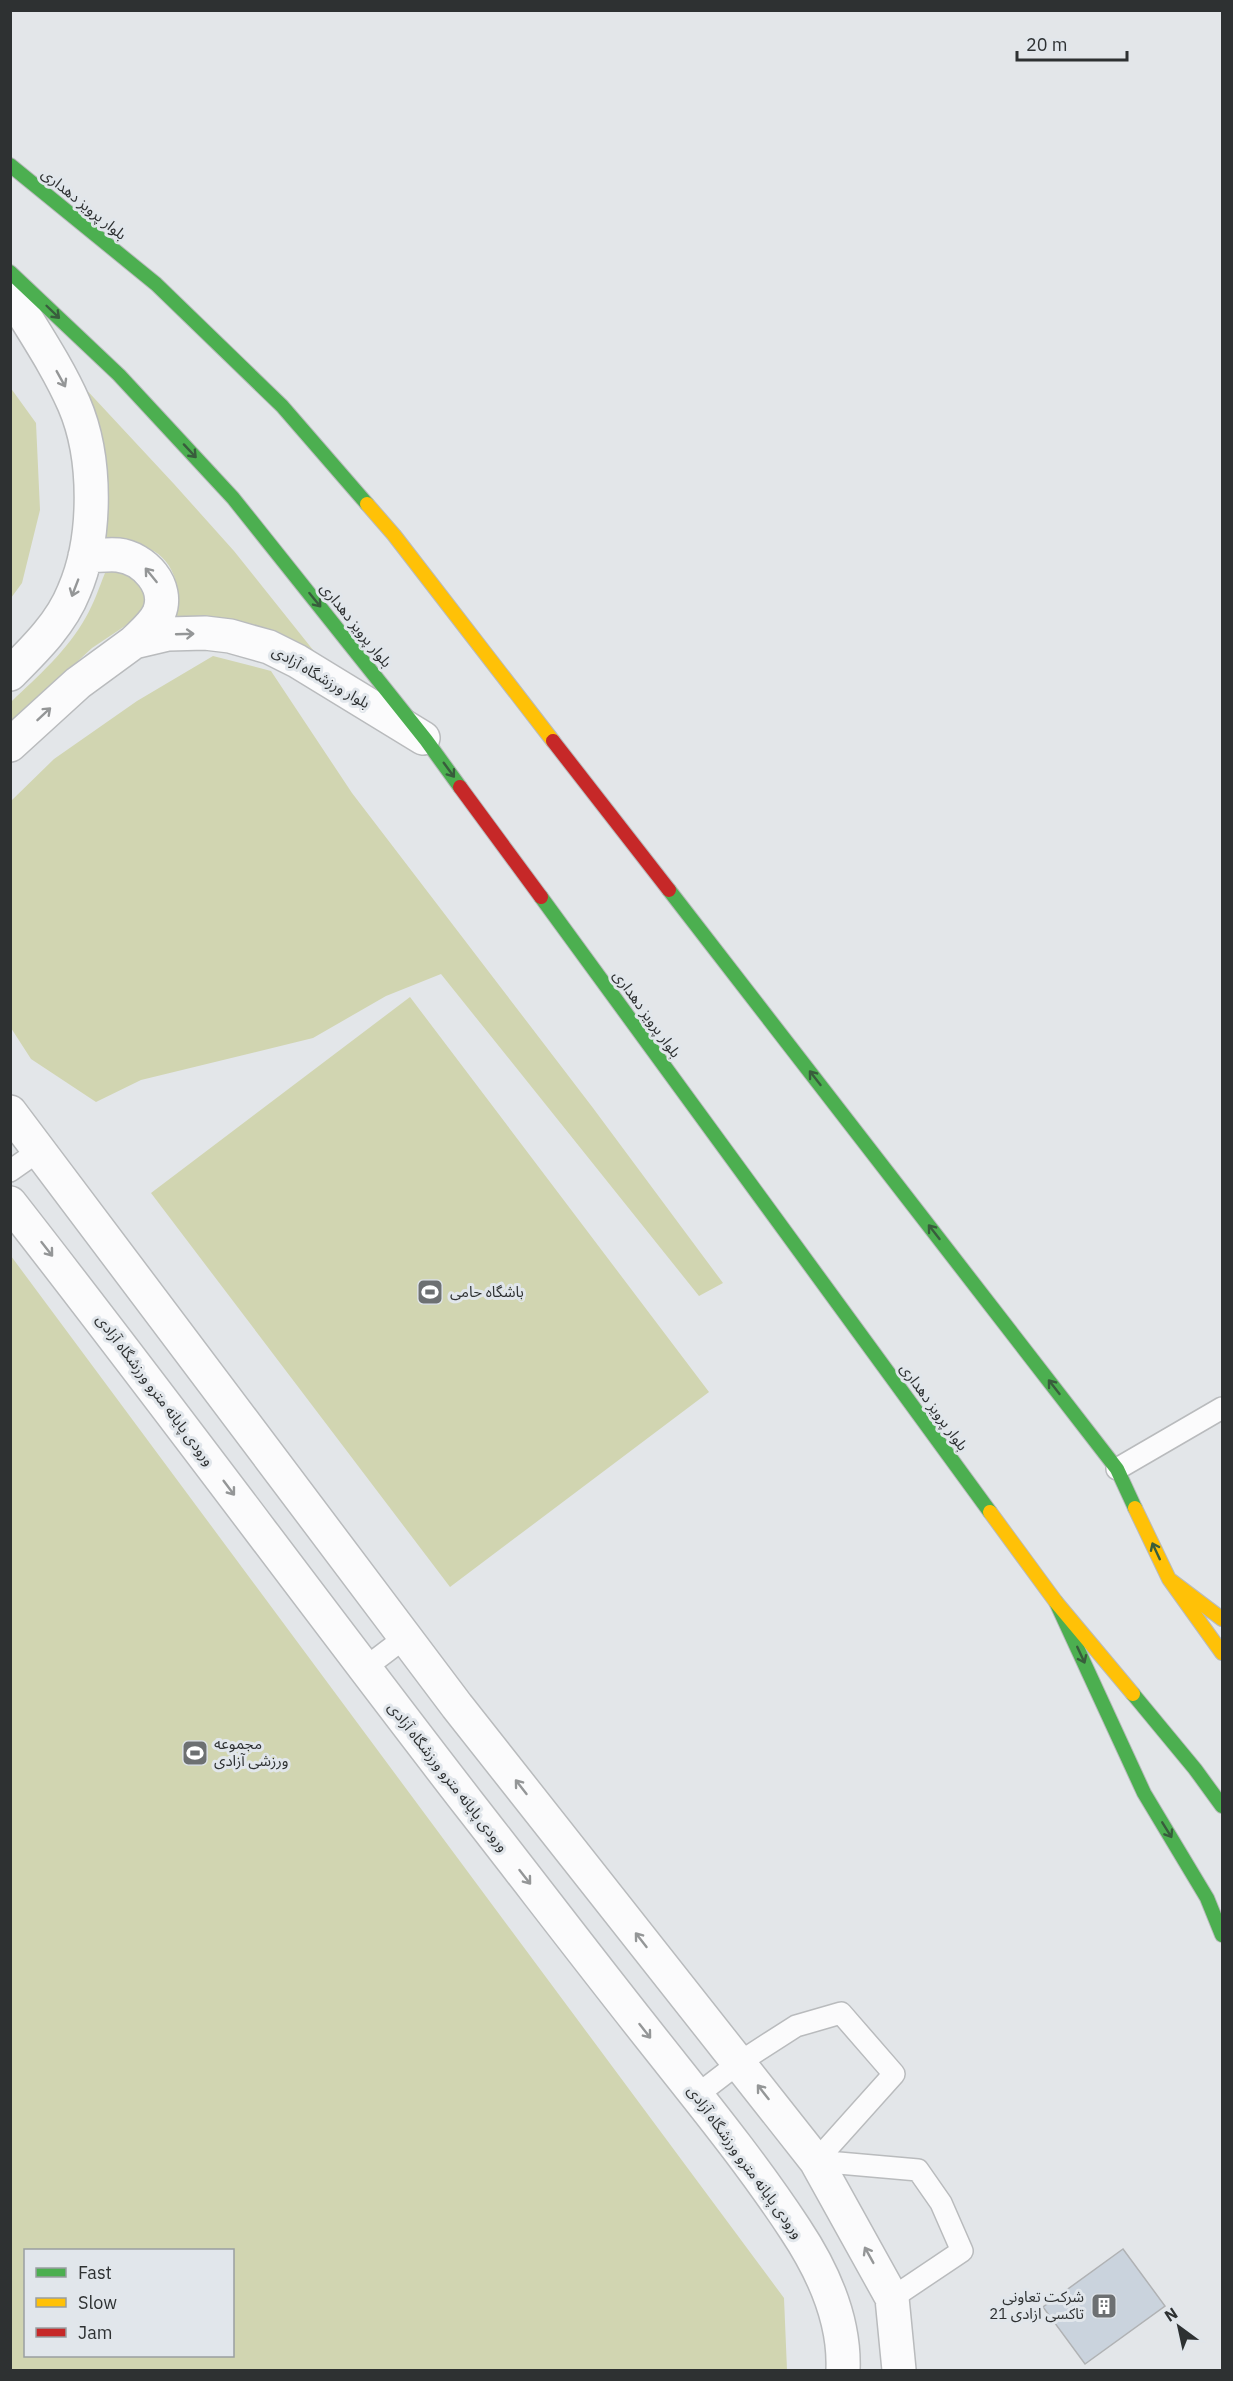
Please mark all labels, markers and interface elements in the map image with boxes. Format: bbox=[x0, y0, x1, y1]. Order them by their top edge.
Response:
scale bar bbox=[1017, 24, 1126, 62]
text: 20 m bbox=[1026, 33, 1068, 56]
street label: بلوار پرویز دهداری bbox=[37, 164, 131, 244]
one-way arrow bbox=[45, 305, 60, 319]
one-way arrow bbox=[55, 370, 67, 387]
one-way arrow bbox=[183, 443, 197, 458]
one-way arrow bbox=[144, 567, 157, 583]
one-way arrow bbox=[68, 578, 79, 596]
street label: بلوار پرویز دهداری bbox=[316, 578, 396, 672]
one-way arrow bbox=[308, 592, 321, 608]
one-way arrow bbox=[175, 628, 195, 639]
street label: بلوار ورزشگاه آزادی bbox=[269, 641, 373, 712]
one-way arrow bbox=[36, 707, 51, 721]
one-way arrow bbox=[442, 762, 455, 778]
street label: بلوار پرویز دهداری bbox=[608, 966, 686, 1062]
one-way arrow bbox=[809, 1070, 822, 1086]
one-way arrow bbox=[928, 1225, 941, 1241]
one-way arrow bbox=[40, 1241, 53, 1257]
sports icon: باشگاه حامی bbox=[415, 1277, 445, 1307]
place label: باشگاه حامی bbox=[450, 1282, 524, 1301]
street label: ورودی پایانه مترو ورزشگاه آزادی bbox=[91, 1310, 219, 1470]
street label: بلوار پرویز دهداری bbox=[895, 1359, 973, 1455]
one-way arrow bbox=[1047, 1379, 1060, 1395]
one-way arrow bbox=[222, 1479, 235, 1495]
one-way arrow bbox=[1150, 1543, 1162, 1561]
one-way arrow bbox=[1075, 1646, 1087, 1664]
street label: ورودی پایانه مترو ورزشگاه آزادی bbox=[383, 1698, 513, 1856]
place label: مجموعه ورزشی آزادی bbox=[214, 1734, 288, 1770]
sports icon: مجموعه ورزشی آزادی bbox=[180, 1738, 210, 1768]
one-way arrow bbox=[514, 1779, 527, 1795]
one-way arrow bbox=[1162, 1821, 1174, 1838]
one-way arrow bbox=[519, 1868, 532, 1884]
one-way arrow bbox=[634, 1932, 647, 1948]
one-way arrow bbox=[638, 2022, 651, 2038]
street label: ورودی پایانه مترو ورزشگاه آزادی bbox=[683, 2081, 807, 2243]
one-way arrow bbox=[756, 2085, 769, 2101]
one-way arrow bbox=[862, 2247, 874, 2264]
legend bbox=[24, 2249, 234, 2357]
text: Fast bbox=[78, 2261, 112, 2284]
place label: شرکت تعاونی تاکسی ازادی 21 bbox=[989, 2287, 1084, 2323]
text: Slow bbox=[78, 2291, 117, 2314]
building icon: شرکت تعاونی تاکسی ازادی 21 bbox=[1089, 2291, 1119, 2321]
north arrow bbox=[1149, 2297, 1209, 2357]
text: N bbox=[1161, 2303, 1181, 2326]
text: Jam bbox=[78, 2321, 113, 2344]

